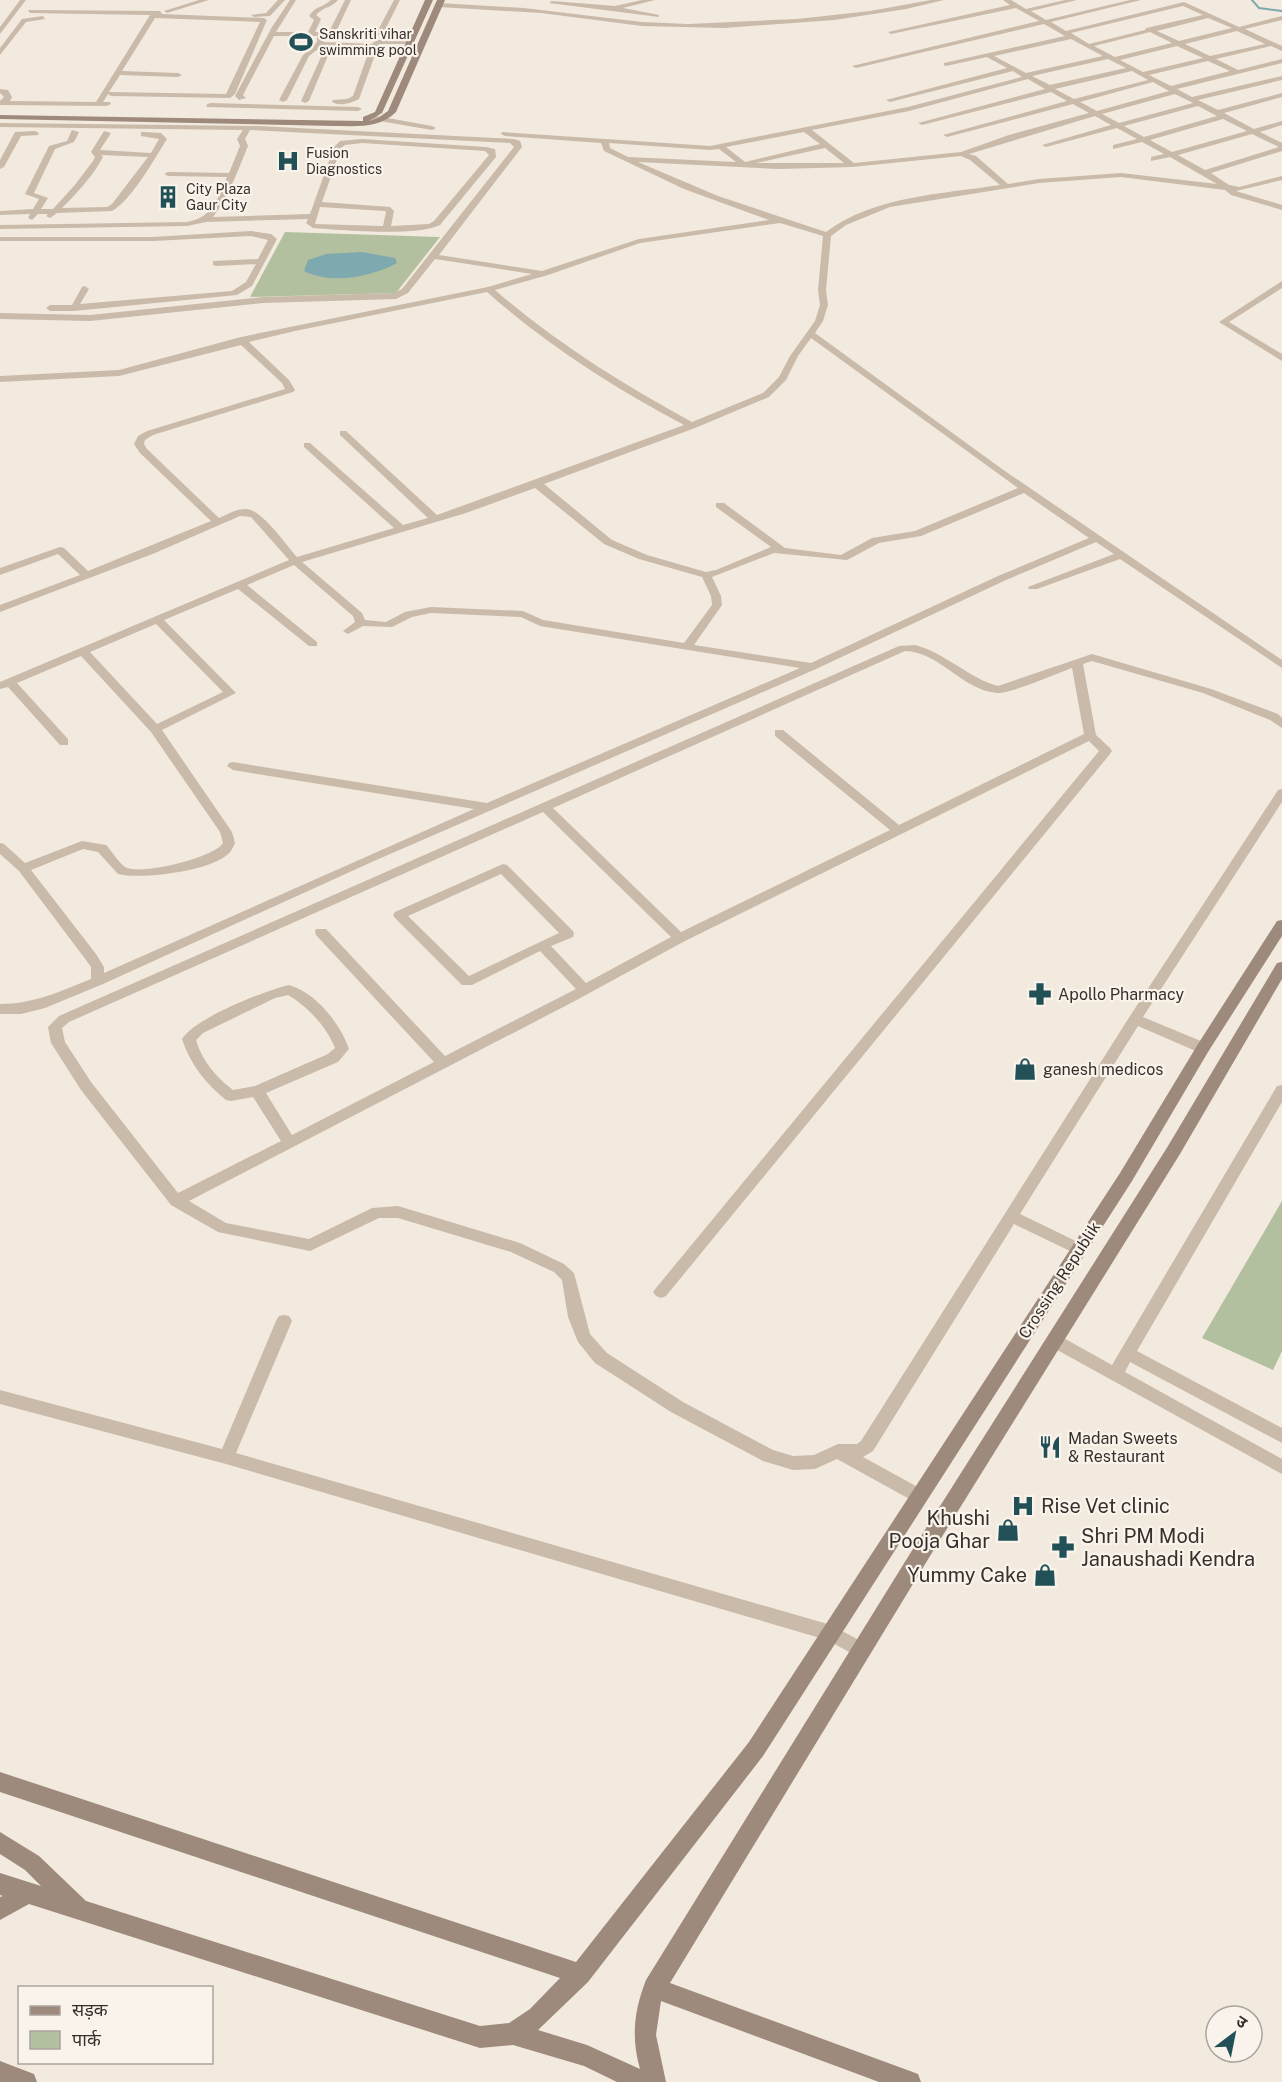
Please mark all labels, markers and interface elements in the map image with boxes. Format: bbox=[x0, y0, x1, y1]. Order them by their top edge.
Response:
place label: Sanskriti vihar swimming pool bbox=[319, 26, 417, 58]
sports icon: Sanskriti vihar swimming pool bbox=[288, 29, 314, 55]
place label: Fusion Diagnostics bbox=[306, 145, 382, 177]
hospital icon: Fusion Diagnostics bbox=[275, 148, 301, 174]
place label: City Plaza Gaur City bbox=[186, 181, 251, 213]
building icon: City Plaza Gaur City bbox=[155, 184, 181, 210]
pharmacy icon: Apollo Pharmacy bbox=[1027, 981, 1053, 1007]
place label: Apollo Pharmacy bbox=[1058, 985, 1185, 1004]
shop icon: ganesh medicos bbox=[1012, 1056, 1038, 1082]
place label: ganesh medicos bbox=[1043, 1060, 1163, 1079]
street label: Crossing Republik bbox=[1015, 1218, 1104, 1342]
place label: Madan Sweets & Restaurant bbox=[1068, 1429, 1178, 1466]
restaurant icon: Madan Sweets & Restaurant bbox=[1037, 1434, 1063, 1460]
hospital icon: Rise Vet clinic bbox=[1010, 1493, 1036, 1519]
place label: Rise Vet clinic bbox=[1041, 1494, 1170, 1518]
place label: Khushi Pooja Ghar bbox=[889, 1506, 990, 1553]
shop icon: Khushi Pooja Ghar bbox=[995, 1517, 1021, 1543]
place label: Shri PM Modi Janaushadi Kendra bbox=[1081, 1524, 1255, 1571]
pharmacy icon: Shri PM Modi Janaushadi Kendra bbox=[1050, 1534, 1076, 1560]
shop icon: Yummy Cake bbox=[1032, 1562, 1058, 1588]
place label: Yummy Cake bbox=[908, 1563, 1027, 1587]
legend bbox=[18, 1986, 213, 2064]
text: सड़क bbox=[72, 1999, 109, 2020]
north arrow bbox=[1204, 2004, 1264, 2064]
text: उ bbox=[1233, 2011, 1251, 2033]
text: पार्क bbox=[72, 2029, 102, 2050]

